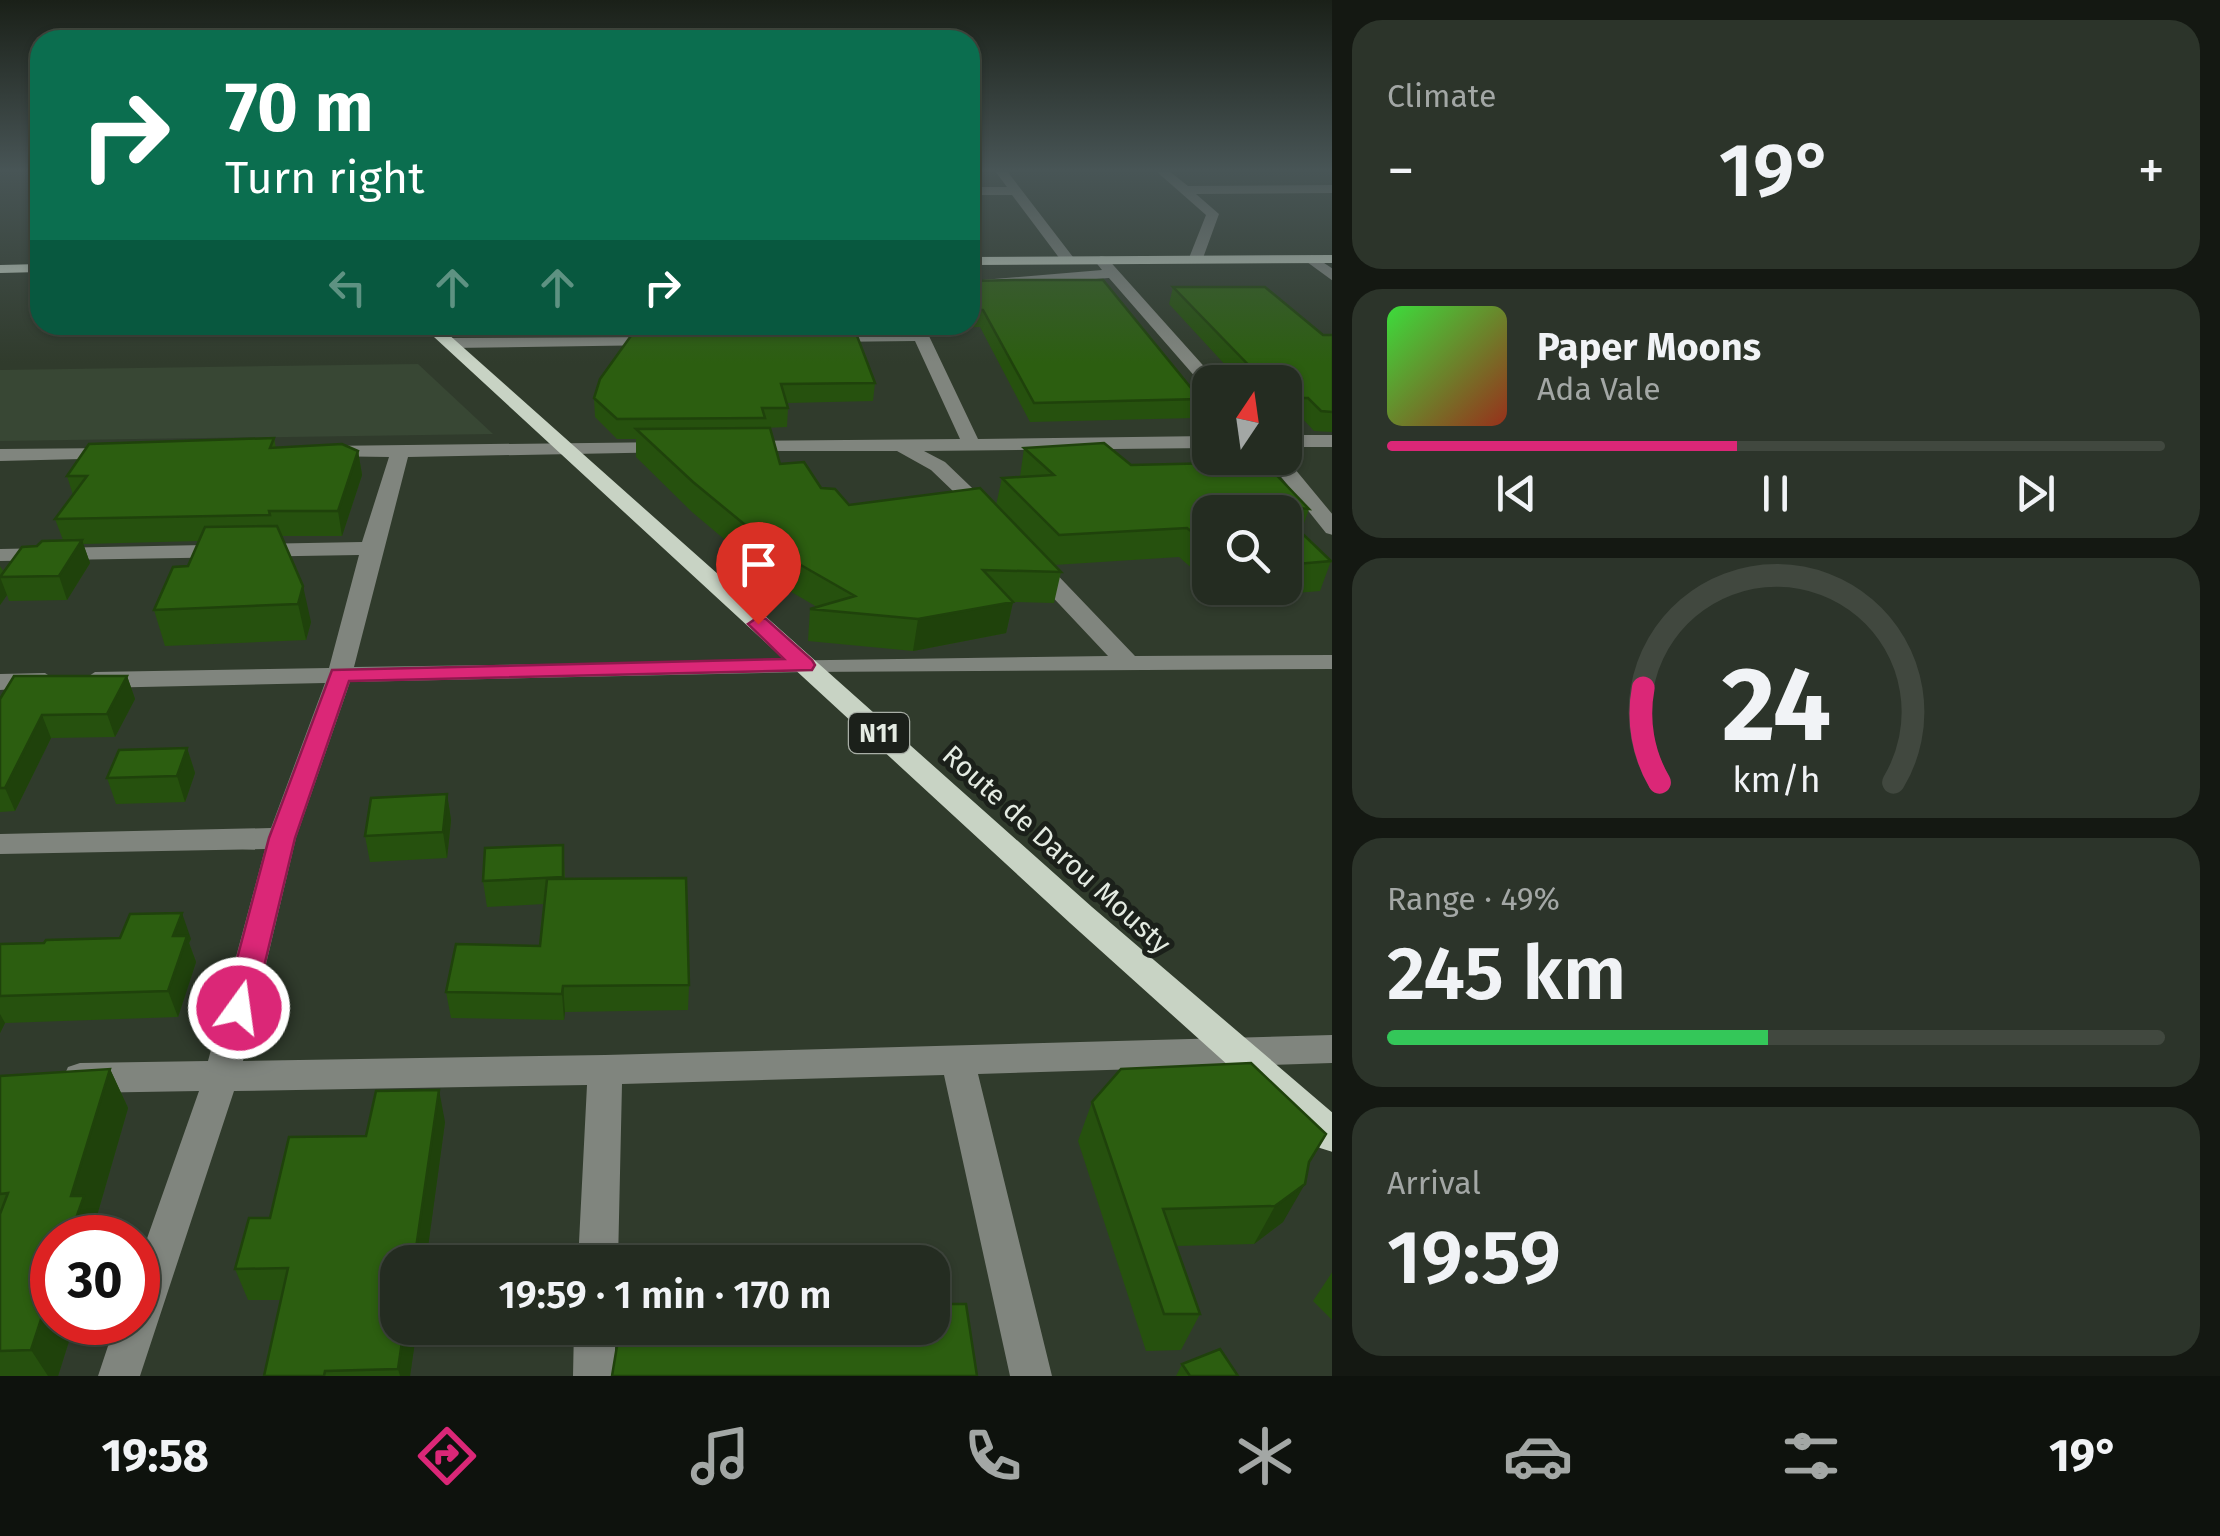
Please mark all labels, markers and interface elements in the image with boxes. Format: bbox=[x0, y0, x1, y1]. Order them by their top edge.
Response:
text: 70 m bbox=[225, 66, 374, 150]
icon: right bbox=[60, 70, 190, 200]
text: Climate bbox=[1387, 77, 1496, 115]
text: 19° bbox=[1719, 126, 1833, 216]
text: − bbox=[1387, 138, 1415, 204]
text: + bbox=[2138, 138, 2165, 204]
text: Turn right bbox=[225, 151, 424, 205]
icon: left bbox=[320, 260, 375, 315]
icon: ahead bbox=[425, 260, 480, 315]
icon: ahead bbox=[530, 260, 585, 315]
icon: right bbox=[635, 260, 690, 315]
text: Paper Moons bbox=[1537, 324, 1761, 370]
north arrow bbox=[1192, 365, 1302, 475]
map controls bbox=[1192, 365, 1302, 605]
text: Ada Vale bbox=[1537, 370, 1661, 408]
icon: previous bbox=[1489, 466, 1544, 521]
icon: pause bbox=[1748, 466, 1803, 521]
icon: next bbox=[2008, 466, 2063, 521]
button: search bbox=[1192, 495, 1302, 605]
pin bbox=[716, 522, 801, 625]
icon: arrive bbox=[731, 537, 786, 592]
text: 24 bbox=[1721, 643, 1831, 768]
road number: N11 bbox=[849, 713, 909, 753]
street label: Route de Darou Mousty bbox=[936, 738, 1178, 961]
text: km/h bbox=[1732, 759, 1820, 801]
text: Range · 49% bbox=[1387, 880, 1560, 918]
text: 245 km bbox=[1387, 929, 1626, 1019]
position arrow bbox=[187, 956, 291, 1060]
text: Arrival bbox=[1387, 1164, 1481, 1202]
text: 19:59 bbox=[1387, 1213, 1561, 1303]
speed limit sign: 30 bbox=[30, 1215, 160, 1345]
text: 19:59 · 1 min · 170 m bbox=[499, 1272, 831, 1318]
icon: directions bbox=[412, 1421, 482, 1491]
icon: music bbox=[685, 1421, 755, 1491]
icon: phone bbox=[958, 1421, 1028, 1491]
icon: climate bbox=[1230, 1421, 1300, 1491]
icon: car bbox=[1503, 1421, 1573, 1491]
icon: filters bbox=[1776, 1421, 1846, 1491]
text: 19:58 bbox=[101, 1429, 209, 1483]
text: 19° bbox=[2049, 1429, 2118, 1483]

